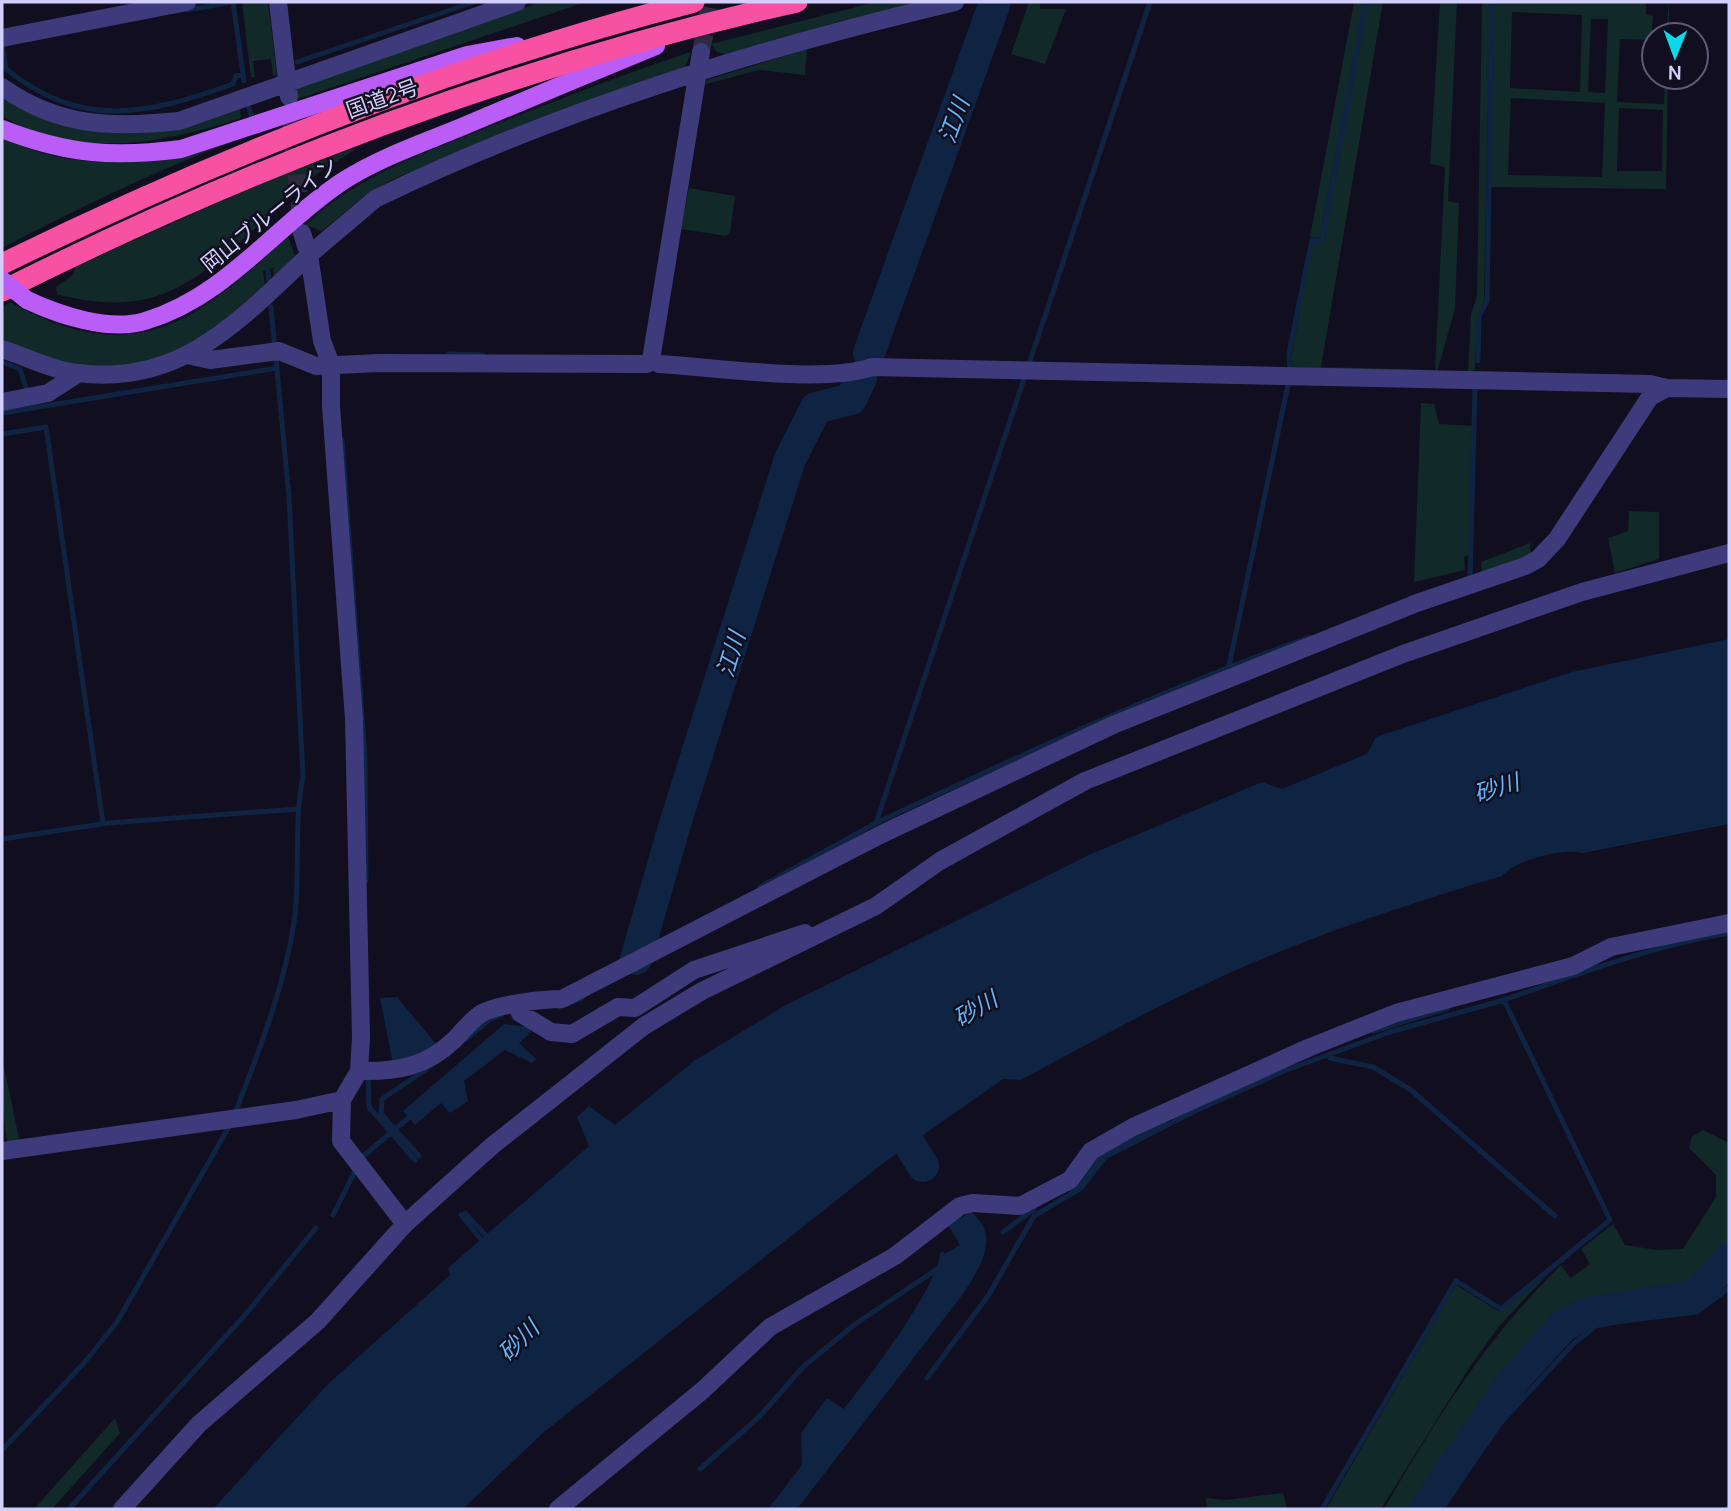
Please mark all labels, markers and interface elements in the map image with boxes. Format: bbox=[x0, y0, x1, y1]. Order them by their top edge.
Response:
north arrow bbox=[1640, 21, 1710, 91]
text: N bbox=[1668, 60, 1682, 86]
street label: 国道2号 bbox=[342, 72, 422, 124]
water label: 江川 bbox=[930, 90, 977, 147]
street label: 岡山ブルーライン bbox=[195, 150, 343, 278]
water label: 江川 bbox=[708, 624, 753, 681]
water label: 砂川 bbox=[1469, 764, 1526, 809]
water label: 砂川 bbox=[947, 981, 1006, 1033]
water label: 砂川 bbox=[490, 1310, 548, 1368]

